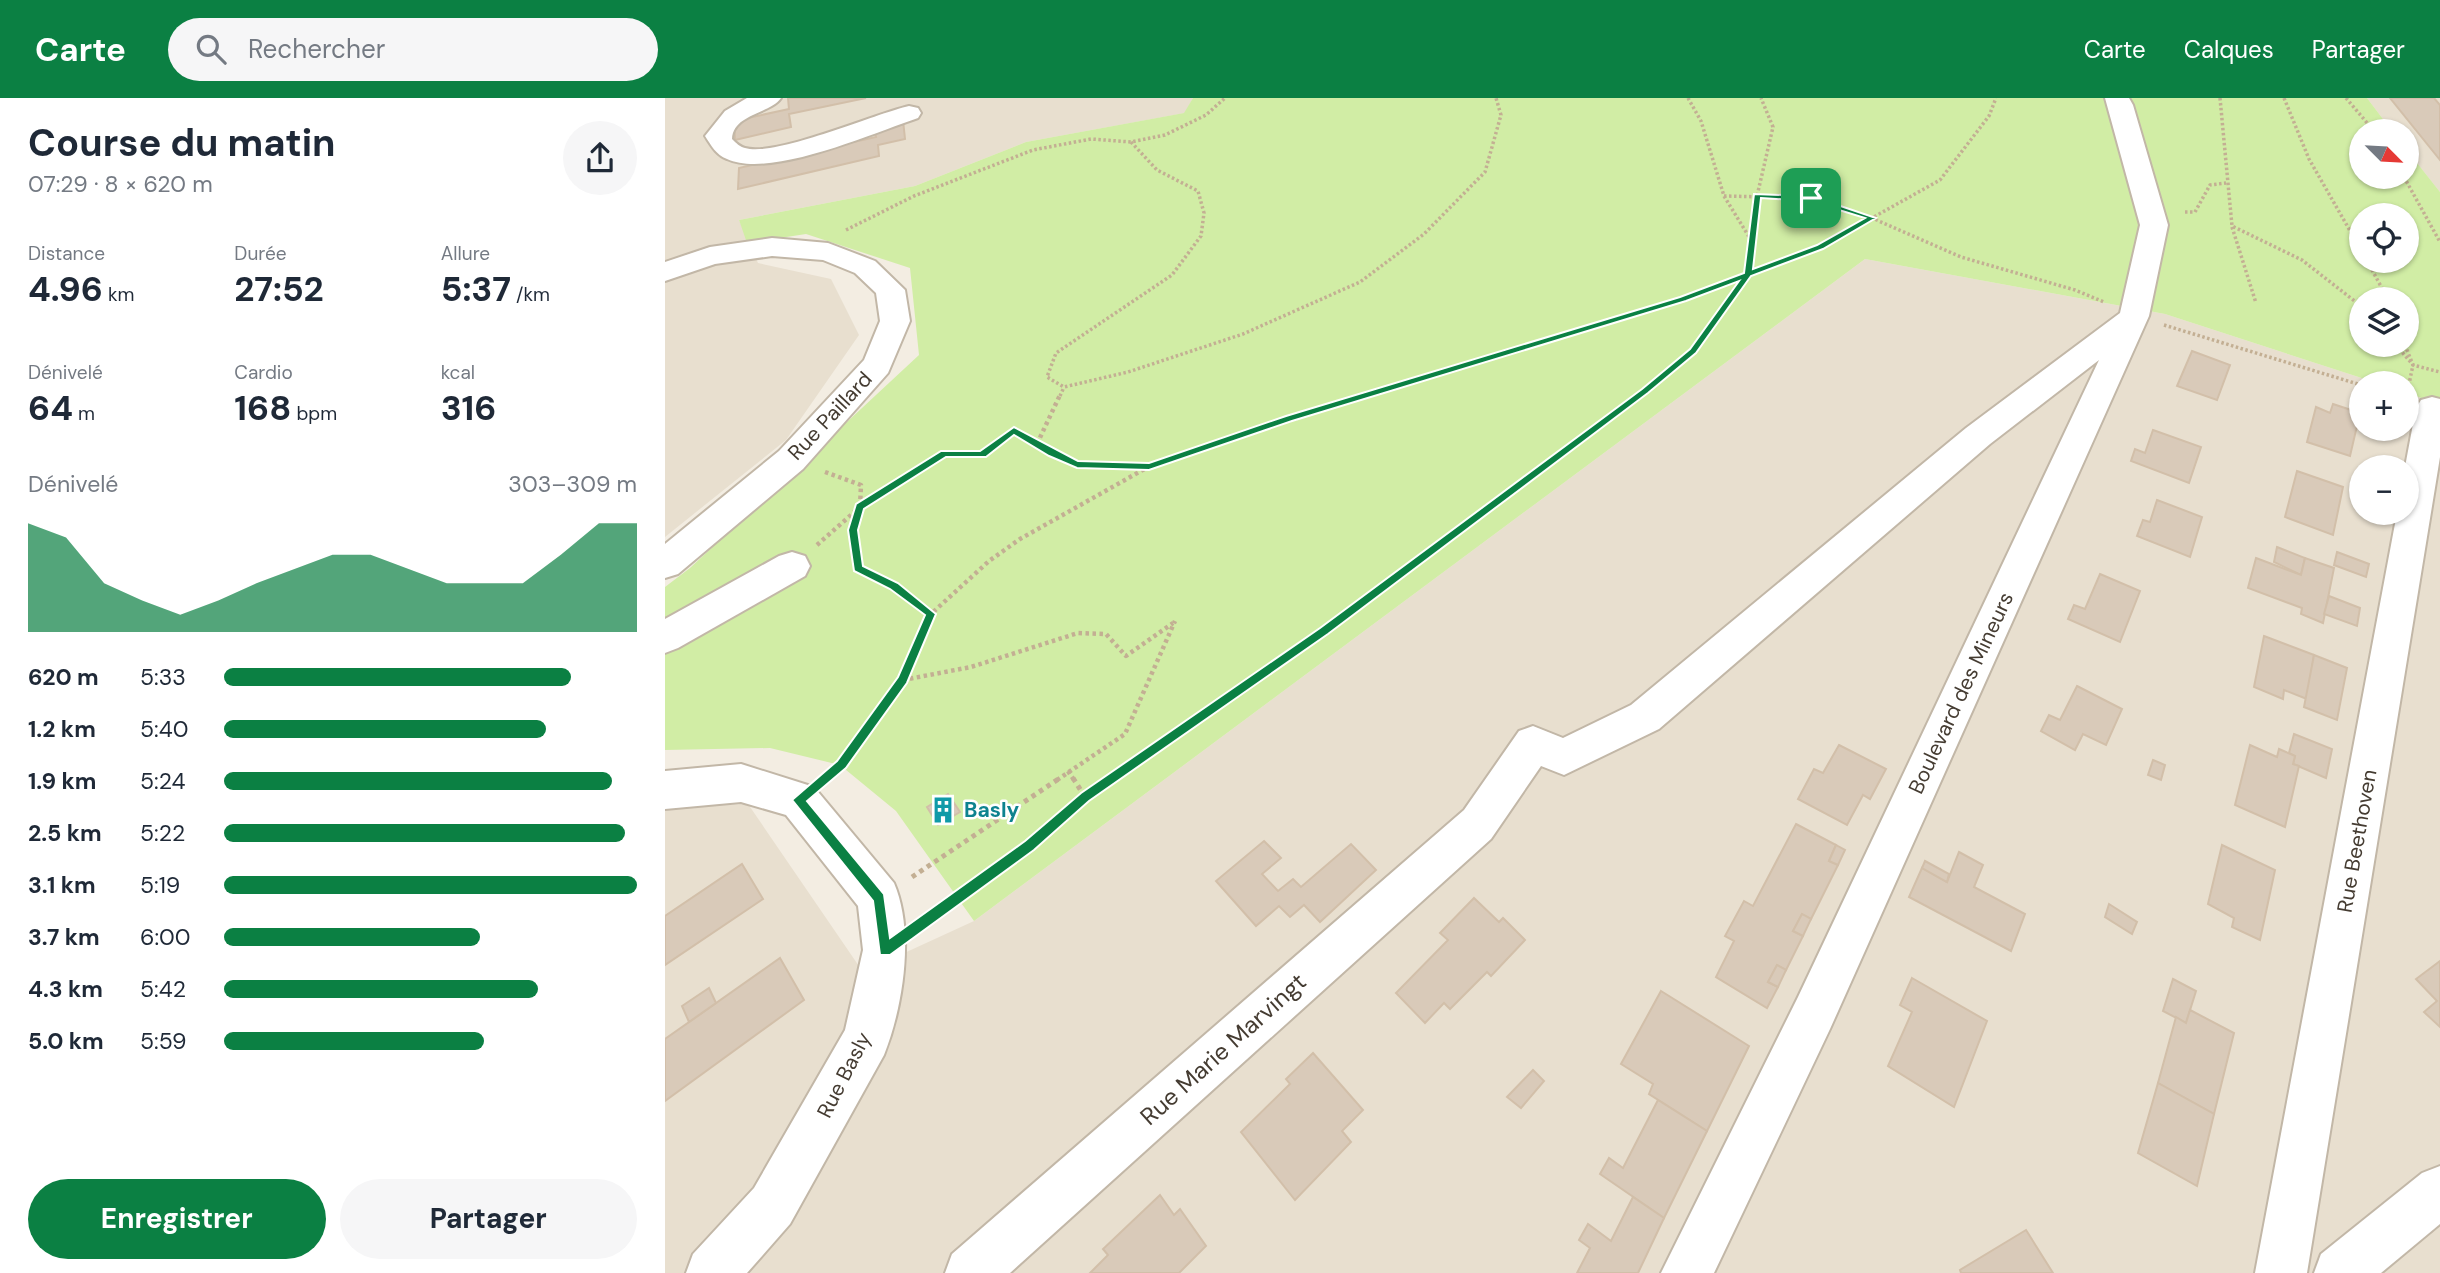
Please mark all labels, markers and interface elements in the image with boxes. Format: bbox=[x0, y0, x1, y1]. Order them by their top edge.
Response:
search box bbox=[168, 18, 658, 81]
text: Carte bbox=[35, 28, 126, 71]
icon: search bbox=[192, 30, 230, 68]
text: Rechercher bbox=[248, 32, 385, 66]
text: Carte bbox=[2084, 34, 2146, 65]
text: Calques bbox=[2184, 34, 2274, 65]
text: Partager bbox=[2312, 34, 2405, 65]
text: Course du matin bbox=[28, 118, 336, 168]
north arrow bbox=[2349, 119, 2419, 189]
map controls bbox=[2349, 119, 2419, 525]
button: share bbox=[563, 121, 637, 195]
pin bbox=[1781, 168, 1841, 228]
text: 07:29 · 8 × 620 m bbox=[28, 169, 213, 199]
icon: arrive bbox=[1792, 179, 1830, 217]
button: locate bbox=[2349, 203, 2419, 273]
text: Distance bbox=[28, 241, 105, 266]
text: Durée bbox=[234, 241, 287, 266]
text: Allure bbox=[441, 241, 490, 266]
text: 4.96 bbox=[28, 266, 103, 312]
text: 27:52 bbox=[234, 266, 324, 312]
text: 5:37 bbox=[441, 266, 511, 312]
text: km bbox=[103, 282, 135, 307]
text: /km bbox=[511, 282, 550, 307]
button: layers bbox=[2349, 287, 2419, 357]
text: Dénivelé bbox=[28, 360, 103, 385]
text: Cardio bbox=[234, 360, 293, 385]
text: kcal bbox=[441, 360, 475, 385]
street label: Rue Paillard bbox=[782, 366, 878, 466]
button: + bbox=[2349, 371, 2419, 441]
text: 64 bbox=[28, 385, 73, 431]
text: 168 bbox=[234, 385, 291, 431]
text: 316 bbox=[441, 385, 496, 431]
text: m bbox=[73, 401, 95, 426]
text: bpm bbox=[291, 401, 337, 426]
button: − bbox=[2349, 455, 2419, 525]
text: Dénivelé bbox=[28, 469, 118, 499]
text: 303–309 m bbox=[508, 469, 637, 499]
street label: Boulevard des Mineurs bbox=[1902, 588, 2020, 798]
text: 620 m bbox=[28, 662, 99, 692]
text: 5:33 bbox=[140, 662, 186, 692]
text: 1.2 km bbox=[28, 714, 96, 744]
text: 5:40 bbox=[140, 714, 188, 744]
text: 1.9 km bbox=[28, 766, 96, 796]
text: 5:24 bbox=[140, 766, 186, 796]
street label: Rue Beethoven bbox=[2331, 767, 2383, 915]
building icon: Basly bbox=[928, 795, 958, 825]
place label: Basly bbox=[964, 796, 1019, 824]
text: 2.5 km bbox=[28, 818, 102, 848]
text: 5:22 bbox=[140, 818, 185, 848]
text: 3.1 km bbox=[28, 870, 96, 900]
text: 5:19 bbox=[140, 870, 180, 900]
text: 3.7 km bbox=[28, 922, 100, 952]
text: 6:00 bbox=[140, 922, 191, 952]
street label: Rue Marie Marvingt bbox=[1133, 966, 1313, 1132]
text: 4.3 km bbox=[28, 974, 103, 1004]
text: 5:42 bbox=[140, 974, 186, 1004]
text: 5.0 km bbox=[28, 1026, 104, 1056]
text: 5:59 bbox=[140, 1026, 186, 1056]
street label: Rue Basly bbox=[810, 1027, 878, 1123]
button: Enregistrer bbox=[28, 1179, 326, 1259]
button: Partager bbox=[340, 1179, 637, 1259]

